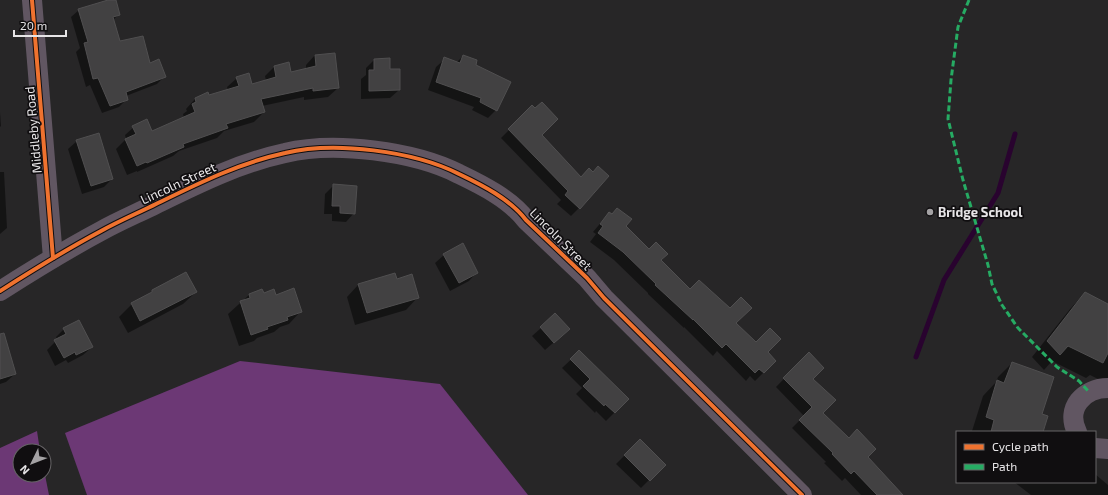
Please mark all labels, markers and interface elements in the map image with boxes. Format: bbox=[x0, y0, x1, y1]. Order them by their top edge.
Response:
scale bar bbox=[14, 12, 66, 38]
text: 20 m bbox=[20, 18, 47, 32]
street label: Middleby Road bbox=[21, 86, 45, 174]
street label: Lincoln Street bbox=[138, 159, 218, 207]
place label: Bridge School bbox=[938, 204, 1023, 220]
street label: Lincoln Street bbox=[527, 205, 596, 274]
marker: Bridge School bbox=[925, 207, 935, 217]
legend bbox=[956, 431, 1096, 483]
text: Cycle path bbox=[992, 439, 1049, 453]
north arrow bbox=[12, 443, 52, 483]
text: Path bbox=[992, 459, 1017, 473]
text: N bbox=[17, 463, 32, 478]

